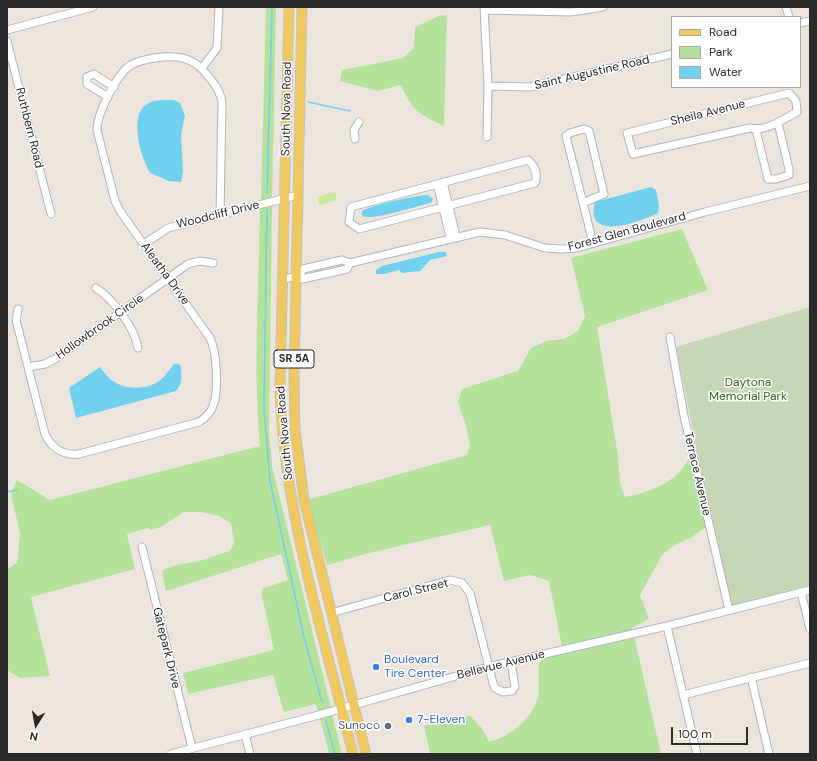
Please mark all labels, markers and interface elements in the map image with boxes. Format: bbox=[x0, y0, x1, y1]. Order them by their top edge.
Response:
legend bbox=[671, 16, 801, 88]
text: Road bbox=[709, 24, 737, 40]
text: Park bbox=[709, 44, 733, 60]
street label: Saint Augustine Road bbox=[533, 53, 651, 93]
street label: South Nova Road bbox=[279, 62, 295, 156]
text: Water bbox=[709, 64, 742, 80]
street label: Ruthbern Road bbox=[12, 86, 46, 170]
street label: Sheila Avenue bbox=[669, 97, 747, 129]
street label: Woodcliff Drive bbox=[175, 198, 261, 232]
street label: Forest Glen Boulevard bbox=[567, 209, 687, 255]
street label: Aleatha Drive bbox=[138, 240, 192, 308]
street label: Hollowbrook Circle bbox=[53, 291, 147, 363]
road number: SR 5A bbox=[274, 350, 314, 368]
park label: Daytona Memorial Park bbox=[709, 376, 787, 404]
street label: South Nova Road bbox=[274, 385, 296, 481]
street label: Terrace Avenue bbox=[680, 431, 714, 517]
street label: Carol Street bbox=[382, 576, 450, 606]
street label: Gatepark Drive bbox=[149, 606, 183, 690]
street label: Bellevue Avenue bbox=[456, 647, 546, 683]
place label: Boulevard Tire Center bbox=[384, 653, 446, 681]
marker: Boulevard Tire Center bbox=[371, 662, 381, 672]
north arrow bbox=[16, 705, 56, 745]
place label: 7-Eleven bbox=[417, 713, 465, 727]
marker: 7-Eleven bbox=[404, 715, 414, 725]
place label: Sunoco bbox=[338, 719, 380, 733]
scale bar bbox=[673, 719, 750, 745]
marker: Sunoco bbox=[383, 721, 393, 731]
text: 100 m bbox=[678, 726, 712, 742]
text: N bbox=[28, 729, 39, 744]

